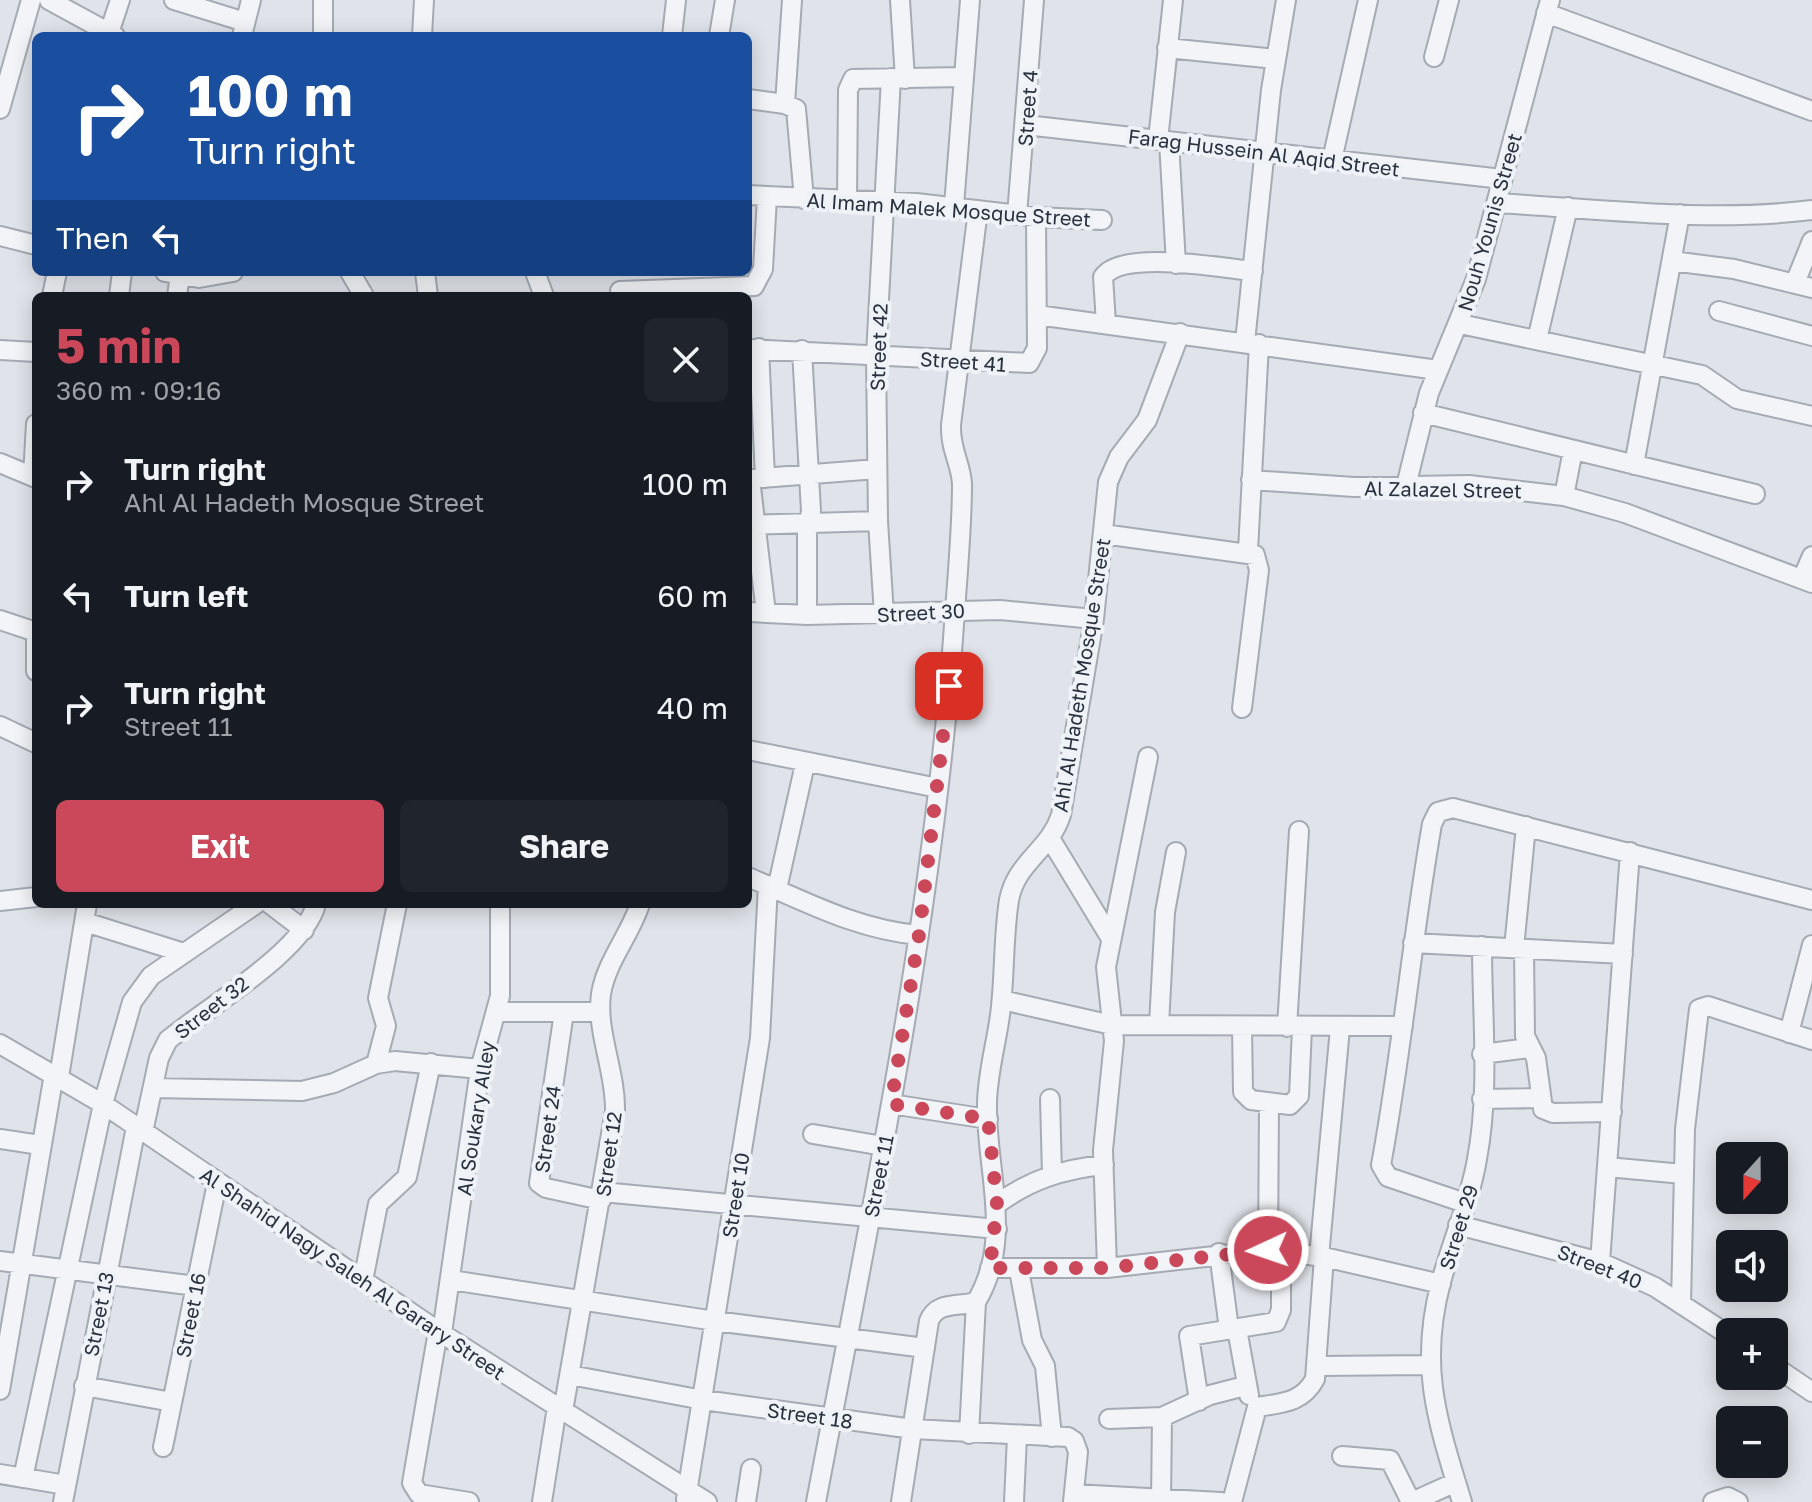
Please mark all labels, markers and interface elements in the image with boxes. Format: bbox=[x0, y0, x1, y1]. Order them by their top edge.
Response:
text: 100 m bbox=[188, 61, 353, 128]
icon: right bbox=[56, 64, 160, 168]
street label: Street 4 bbox=[1012, 69, 1042, 147]
street label: Farag Hussein Al Aqid Street bbox=[1127, 123, 1401, 181]
text: Turn right bbox=[188, 129, 356, 172]
street label: Nouh Younis Street bbox=[1452, 130, 1526, 314]
street label: Al Imam Malek Mosque Street bbox=[806, 187, 1092, 231]
icon: left bbox=[145, 216, 189, 260]
text: Then bbox=[56, 220, 129, 256]
street label: Street 42 bbox=[864, 303, 892, 391]
text: 5 min bbox=[56, 316, 181, 374]
button: close bbox=[644, 318, 728, 402]
street label: Street 41 bbox=[919, 346, 1007, 376]
text: 360 m · 09:16 bbox=[56, 375, 221, 406]
text: Turn right bbox=[124, 451, 266, 487]
icon: right bbox=[56, 462, 100, 506]
text: 100 m bbox=[642, 466, 728, 502]
street label: Al Zalazel Street bbox=[1364, 476, 1522, 502]
text: Ahl Al Hadeth Mosque Street bbox=[124, 487, 484, 518]
street label: Ahl Al Hadeth Mosque Street bbox=[1047, 536, 1115, 814]
icon: left bbox=[56, 574, 100, 618]
text: Turn left bbox=[124, 578, 249, 614]
text: 60 m bbox=[657, 578, 728, 614]
street label: Street 30 bbox=[876, 598, 966, 626]
pin bbox=[915, 652, 983, 720]
icon: arrive bbox=[927, 664, 971, 708]
text: Turn right bbox=[124, 675, 266, 711]
icon: right bbox=[56, 686, 100, 730]
text: 40 m bbox=[657, 690, 728, 726]
text: Street 11 bbox=[124, 711, 233, 742]
button: Exit bbox=[56, 800, 384, 892]
button: Share bbox=[400, 800, 728, 892]
street label: Street 32 bbox=[169, 971, 253, 1043]
street label: Al Soukary Alley bbox=[451, 1039, 499, 1197]
street label: Street 24 bbox=[529, 1084, 565, 1174]
street label: Street 12 bbox=[590, 1110, 626, 1198]
street label: Street 11 bbox=[858, 1132, 898, 1219]
north arrow bbox=[1716, 1142, 1788, 1214]
map controls bbox=[1716, 1142, 1788, 1478]
street label: Street 10 bbox=[716, 1150, 754, 1240]
street label: Al Shahid Nagy Saleh Al Garary Street bbox=[196, 1162, 510, 1384]
street label: Street 29 bbox=[1434, 1181, 1482, 1273]
position arrow bbox=[1226, 1208, 1310, 1292]
button: sound bbox=[1716, 1230, 1788, 1302]
street label: Street 40 bbox=[1554, 1239, 1646, 1293]
street label: Street 13 bbox=[78, 1270, 118, 1358]
street label: Street 16 bbox=[170, 1271, 210, 1359]
button: + bbox=[1716, 1318, 1788, 1390]
street label: Street 18 bbox=[766, 1397, 854, 1433]
button: − bbox=[1716, 1406, 1788, 1478]

